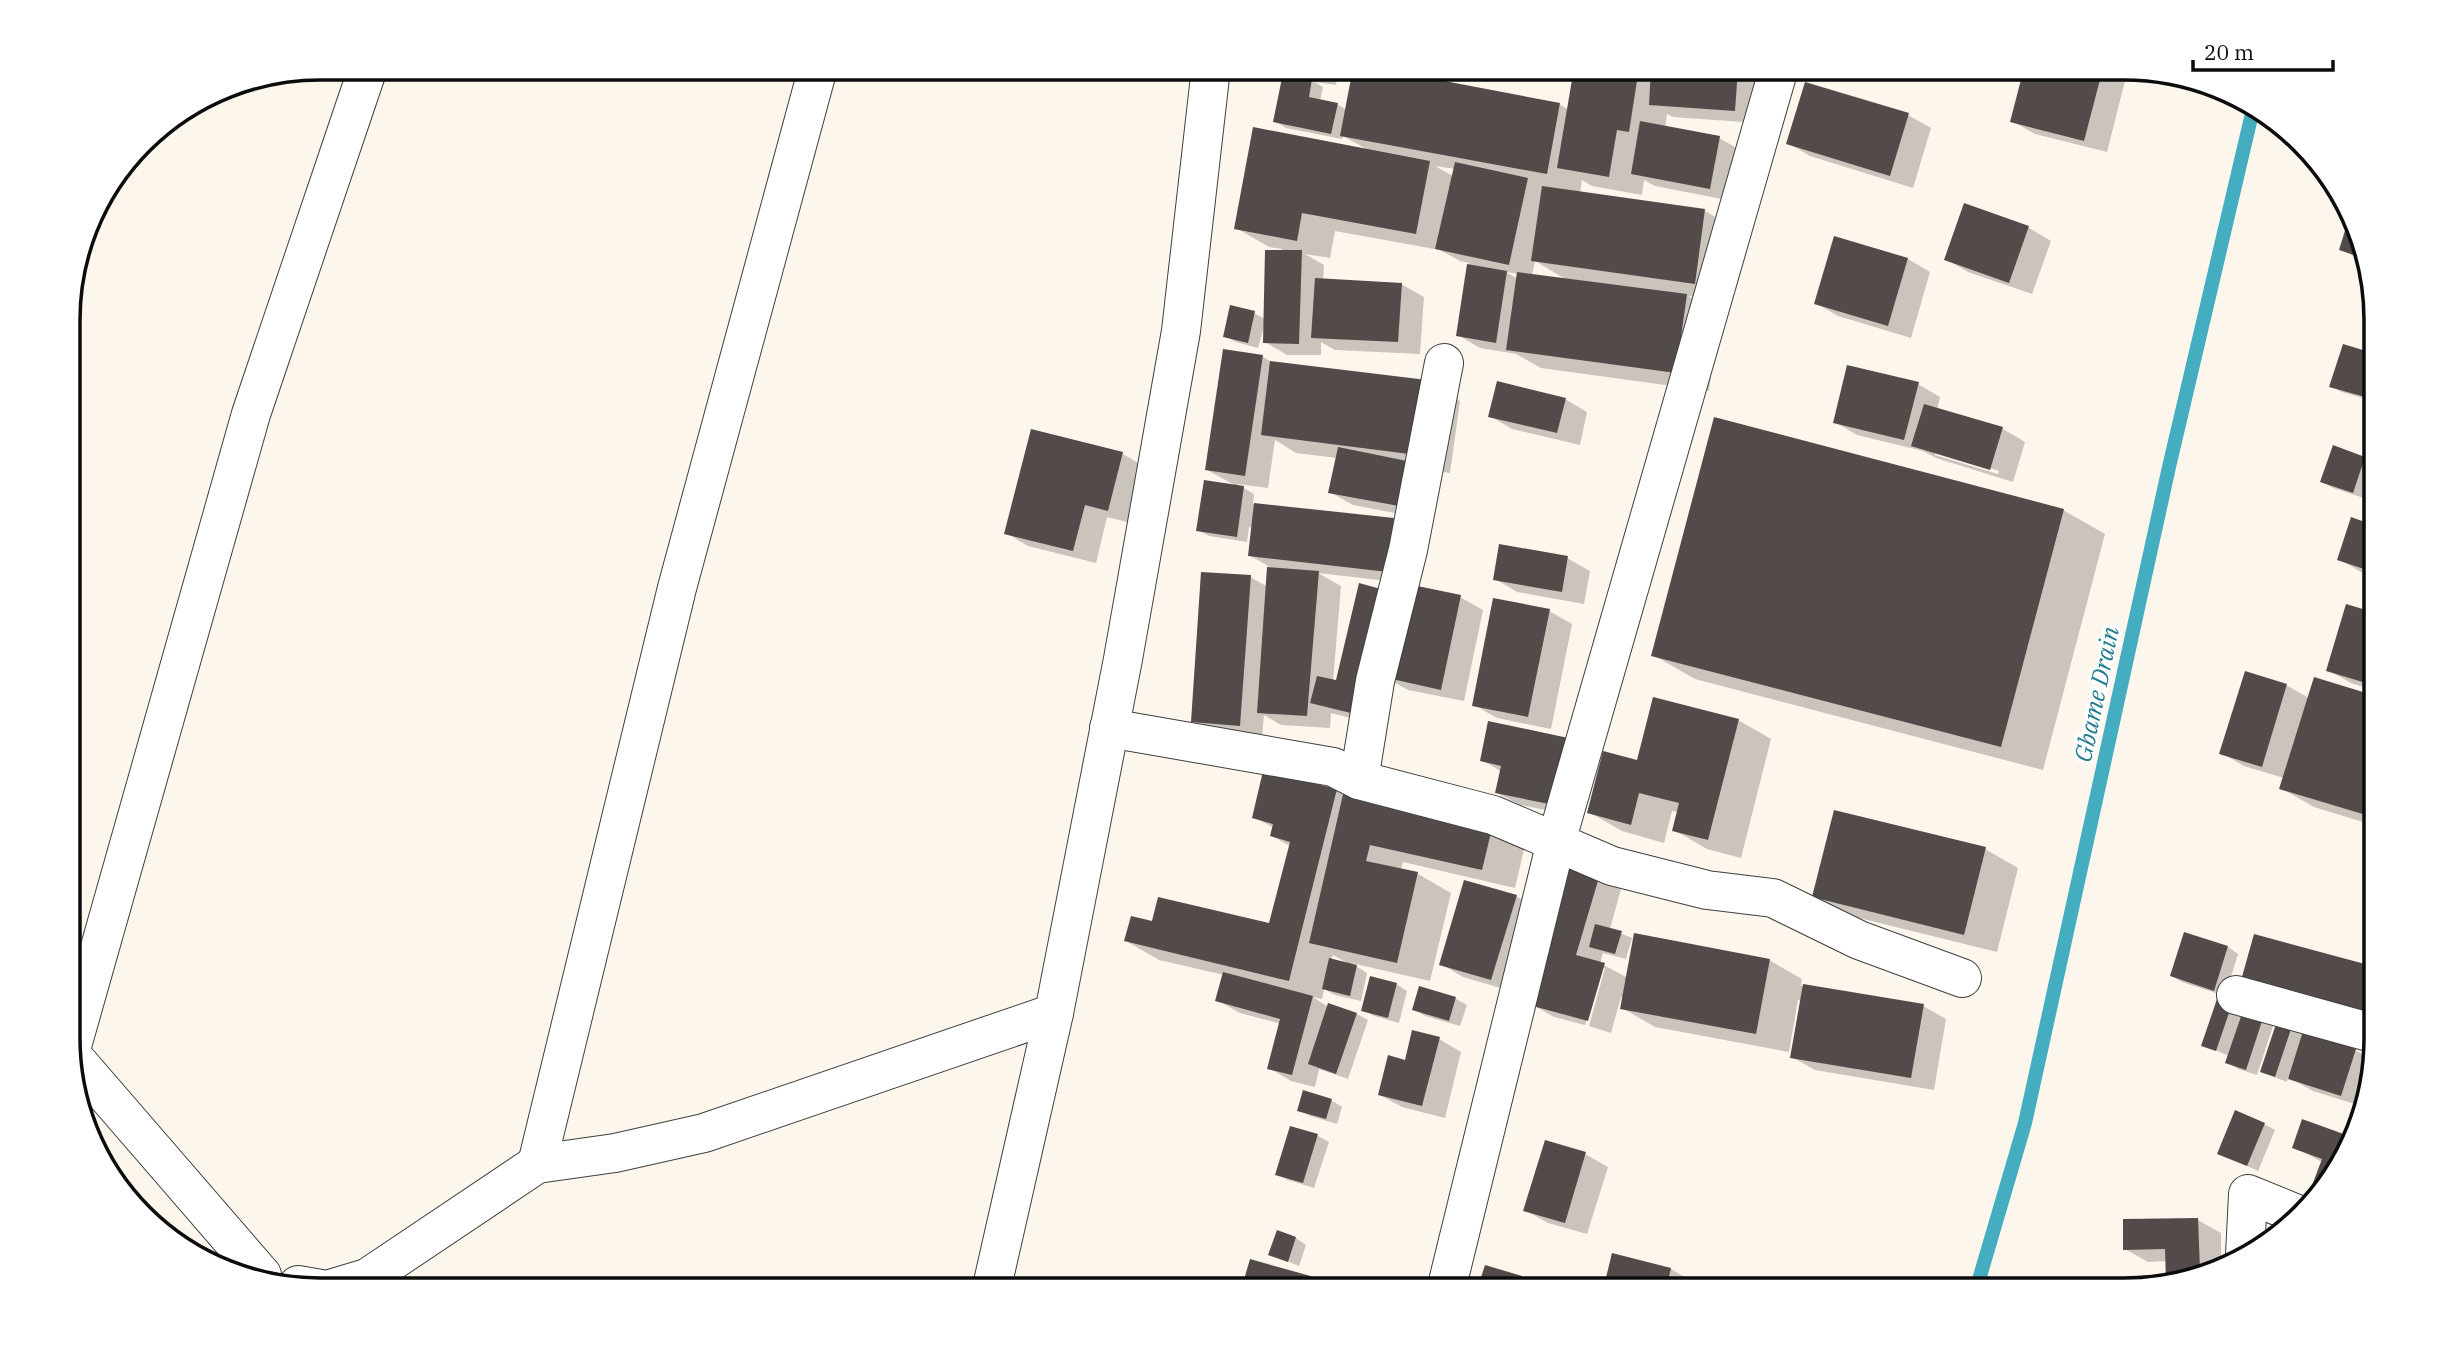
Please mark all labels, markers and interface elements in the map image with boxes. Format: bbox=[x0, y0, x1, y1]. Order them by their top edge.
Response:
scale bar bbox=[2193, 28, 2333, 72]
text: 20 m bbox=[2204, 38, 2254, 66]
water label: Gbame Drain bbox=[2066, 623, 2126, 765]

